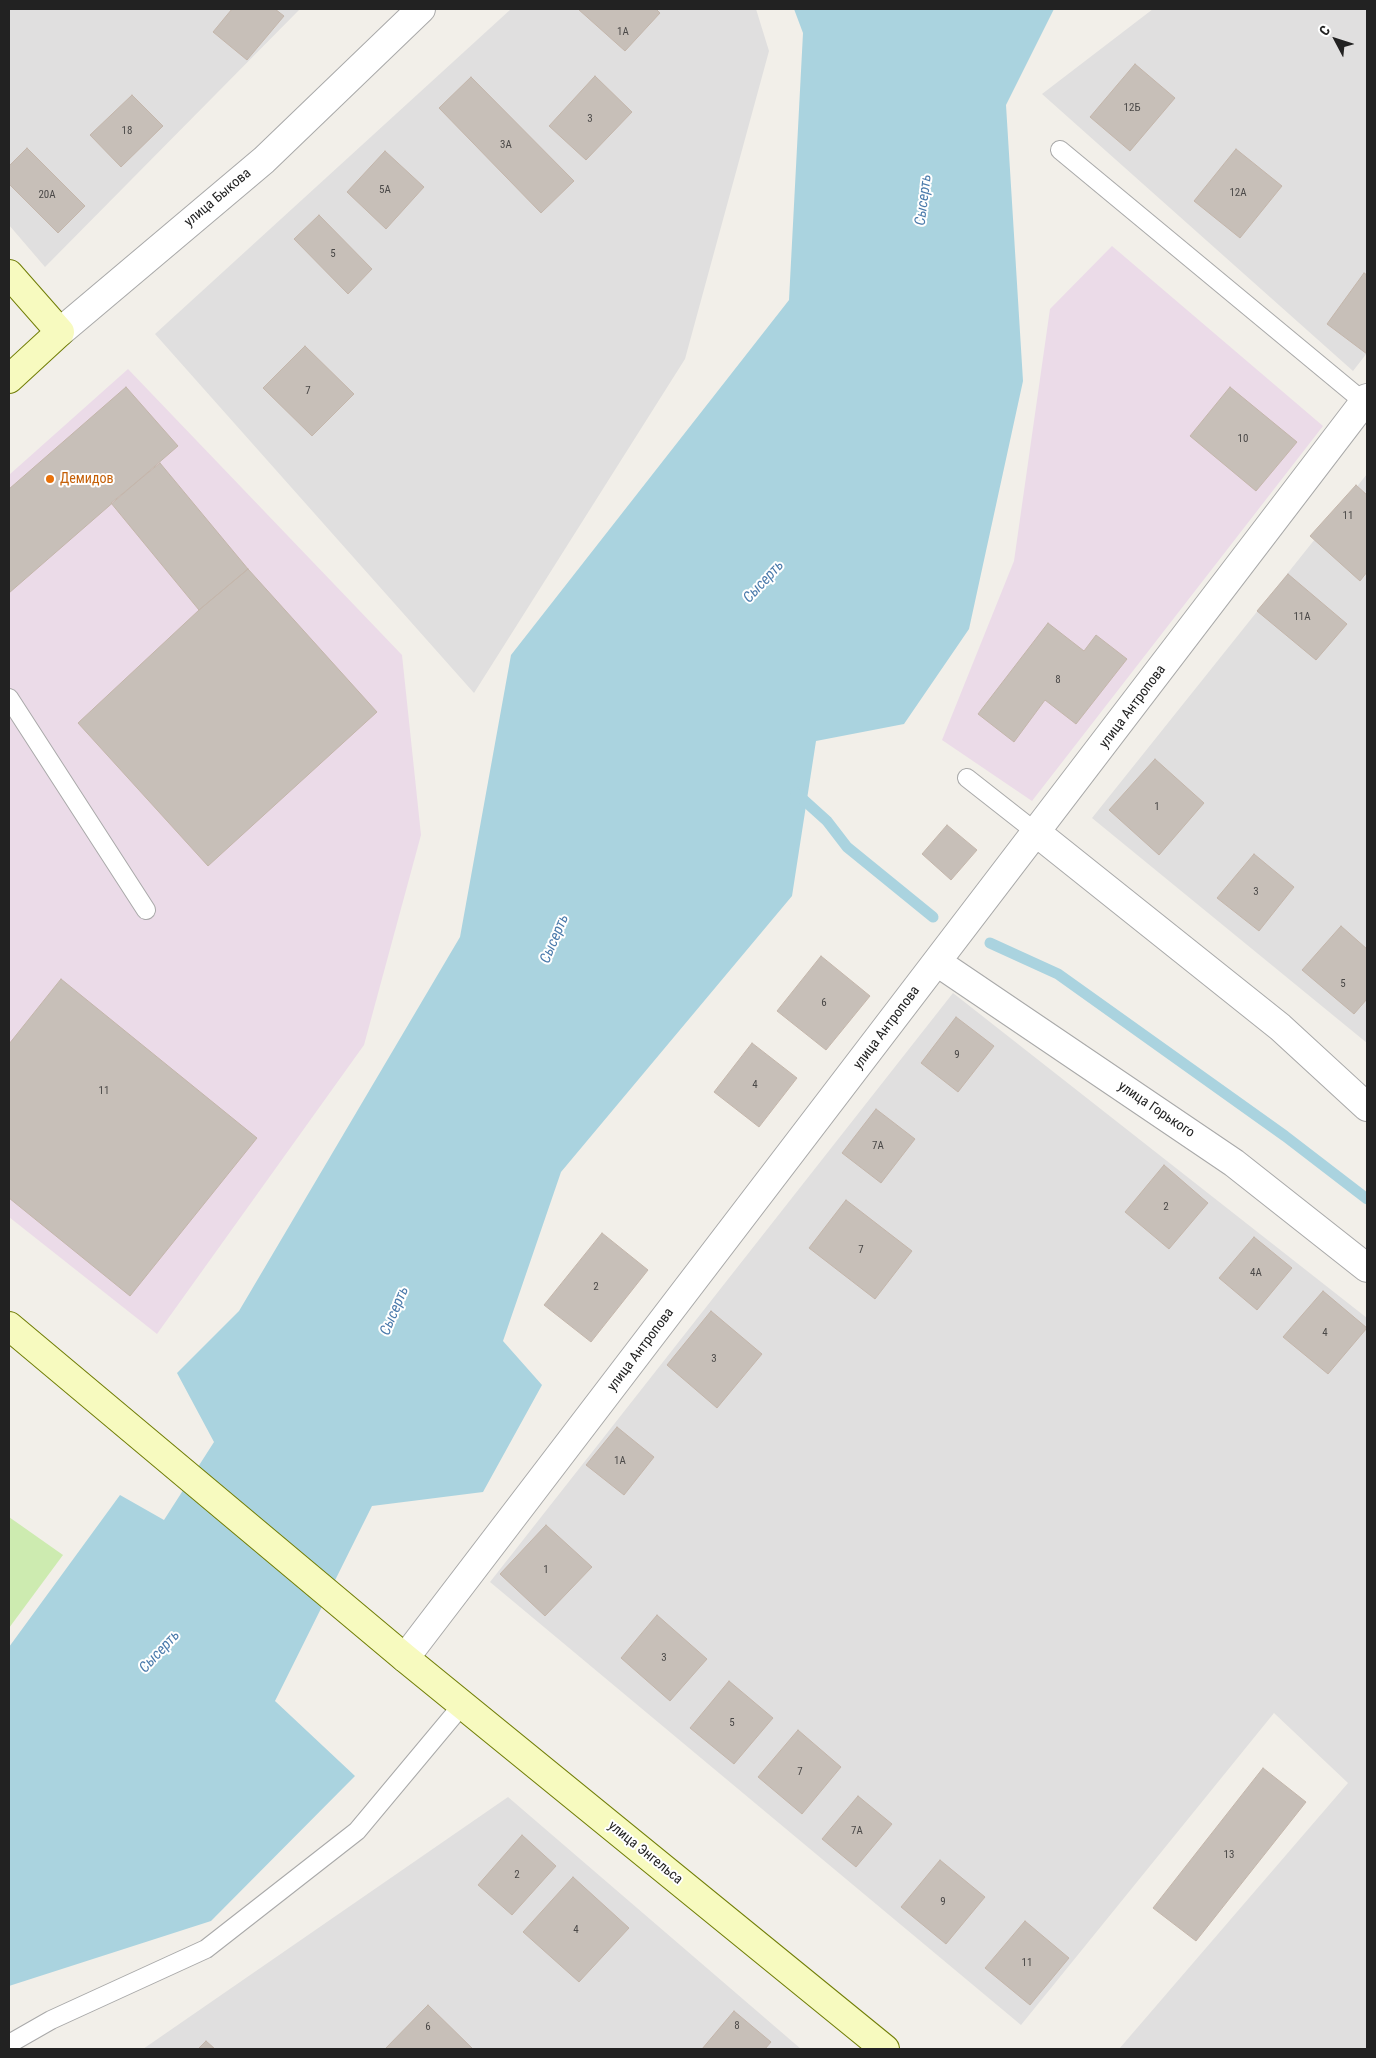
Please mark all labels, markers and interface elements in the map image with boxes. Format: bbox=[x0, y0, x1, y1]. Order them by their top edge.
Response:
north arrow bbox=[1311, 15, 1361, 65]
text: С bbox=[1316, 22, 1333, 39]
house number: 1А bbox=[617, 25, 629, 39]
house number: 12Б bbox=[1124, 101, 1140, 115]
house number: 3 bbox=[587, 112, 593, 126]
house number: 18 bbox=[122, 124, 132, 138]
house number: 3А bbox=[500, 138, 512, 152]
street label: улица Быкова bbox=[181, 165, 255, 231]
water label: Сысерть bbox=[912, 173, 936, 227]
house number: 5А bbox=[379, 183, 391, 197]
house number: 12А bbox=[1229, 186, 1247, 200]
house number: 20А bbox=[38, 188, 56, 202]
house number: 5 bbox=[330, 247, 336, 261]
house number: 7 bbox=[305, 384, 311, 398]
house number: 10 bbox=[1238, 432, 1248, 446]
place label: Демидов bbox=[60, 471, 114, 487]
marker: Демидов bbox=[44, 473, 56, 485]
house number: 11 bbox=[1343, 509, 1353, 523]
water label: Сысерть bbox=[740, 557, 788, 607]
house number: 11А bbox=[1293, 610, 1311, 624]
street label: улица Антропова bbox=[1096, 662, 1170, 752]
house number: 8 bbox=[1055, 673, 1061, 687]
house number: 1 bbox=[1154, 800, 1160, 814]
house number: 3 bbox=[1253, 885, 1259, 899]
water label: Сысерть bbox=[537, 912, 573, 966]
house number: 5 bbox=[1340, 977, 1346, 991]
street label: улица Антропова bbox=[850, 983, 924, 1073]
house number: 6 bbox=[821, 996, 827, 1010]
house number: 9 bbox=[954, 1048, 960, 1062]
house number: 4 bbox=[752, 1078, 758, 1092]
street label: улица Горького bbox=[1114, 1078, 1198, 1142]
house number: 11 bbox=[99, 1084, 109, 1098]
house number: 7А bbox=[872, 1139, 884, 1153]
house number: 2 bbox=[1163, 1200, 1169, 1214]
house number: 7 bbox=[858, 1243, 864, 1257]
house number: 4А bbox=[1250, 1266, 1262, 1280]
house number: 2 bbox=[593, 1280, 599, 1294]
water label: Сысерть bbox=[377, 1284, 413, 1338]
street label: улица Антропова bbox=[604, 1305, 678, 1395]
house number: 4 bbox=[1322, 1326, 1328, 1340]
house number: 3 bbox=[711, 1352, 717, 1366]
house number: 1А bbox=[614, 1454, 626, 1468]
house number: 1 bbox=[543, 1563, 549, 1577]
water label: Сысерть bbox=[136, 1627, 184, 1677]
house number: 3 bbox=[661, 1651, 667, 1665]
house number: 5 bbox=[729, 1716, 735, 1730]
house number: 7 bbox=[797, 1765, 803, 1779]
street label: улица Энгельса bbox=[604, 1818, 686, 1888]
house number: 7А bbox=[851, 1824, 863, 1838]
house number: 13 bbox=[1224, 1848, 1234, 1862]
house number: 2 bbox=[514, 1868, 520, 1882]
house number: 9 bbox=[940, 1895, 946, 1909]
house number: 4 bbox=[573, 1923, 579, 1937]
house number: 11 bbox=[1022, 1956, 1032, 1970]
house number: 8 bbox=[734, 2019, 740, 2033]
house number: 6 bbox=[425, 2020, 431, 2034]

